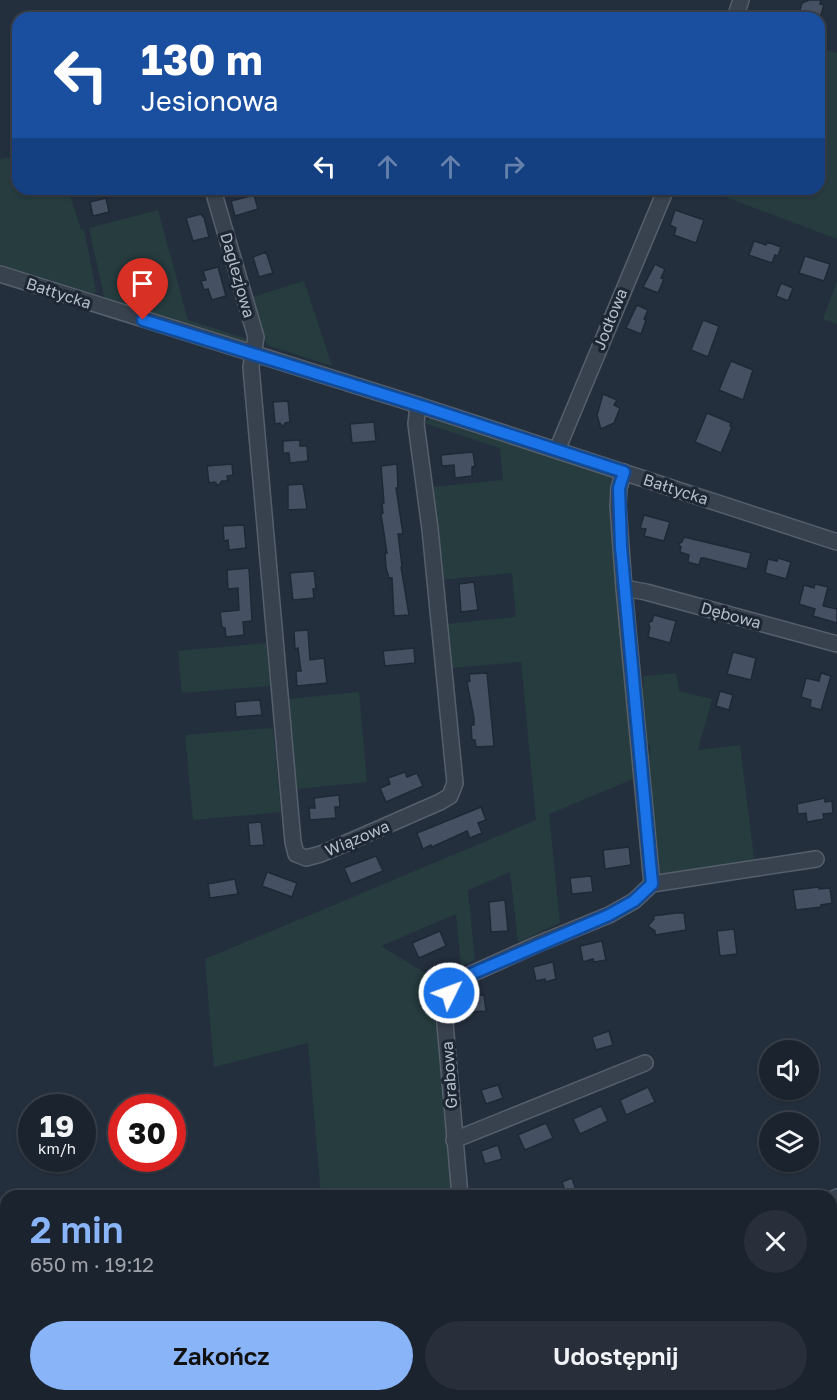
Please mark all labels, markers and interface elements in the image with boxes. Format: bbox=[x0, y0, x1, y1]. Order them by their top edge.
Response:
text: 130 m bbox=[141, 34, 263, 84]
icon: left bbox=[42, 36, 120, 114]
text: Jesionowa bbox=[141, 85, 279, 117]
icon: left bbox=[308, 150, 341, 183]
icon: ahead bbox=[371, 150, 404, 183]
icon: ahead bbox=[434, 150, 467, 183]
icon: right bbox=[497, 150, 530, 183]
street label: Daglezjowa bbox=[216, 230, 260, 320]
pin bbox=[117, 258, 168, 320]
icon: arrive bbox=[126, 267, 159, 300]
street label: Bałtycka bbox=[24, 273, 94, 313]
street label: Jodłowa bbox=[589, 285, 631, 353]
street label: Bałtycka bbox=[641, 469, 711, 509]
street label: Dębowa bbox=[699, 597, 763, 633]
street label: Wiązowa bbox=[322, 816, 392, 860]
position arrow bbox=[417, 961, 481, 1025]
map controls bbox=[759, 1040, 819, 1172]
button: sound bbox=[759, 1040, 819, 1100]
street label: Grabowa bbox=[437, 1041, 461, 1109]
speed limit sign: 30 bbox=[108, 1094, 186, 1172]
text: 19 bbox=[40, 1108, 74, 1144]
button: layers bbox=[759, 1112, 819, 1172]
text: km/h bbox=[38, 1139, 76, 1157]
text: 2 min bbox=[30, 1208, 124, 1251]
button: close bbox=[744, 1210, 807, 1273]
text: 650 m · 19:12 bbox=[30, 1252, 154, 1276]
button: Zakończ bbox=[30, 1321, 413, 1390]
button: Udostępnij bbox=[425, 1321, 807, 1390]

